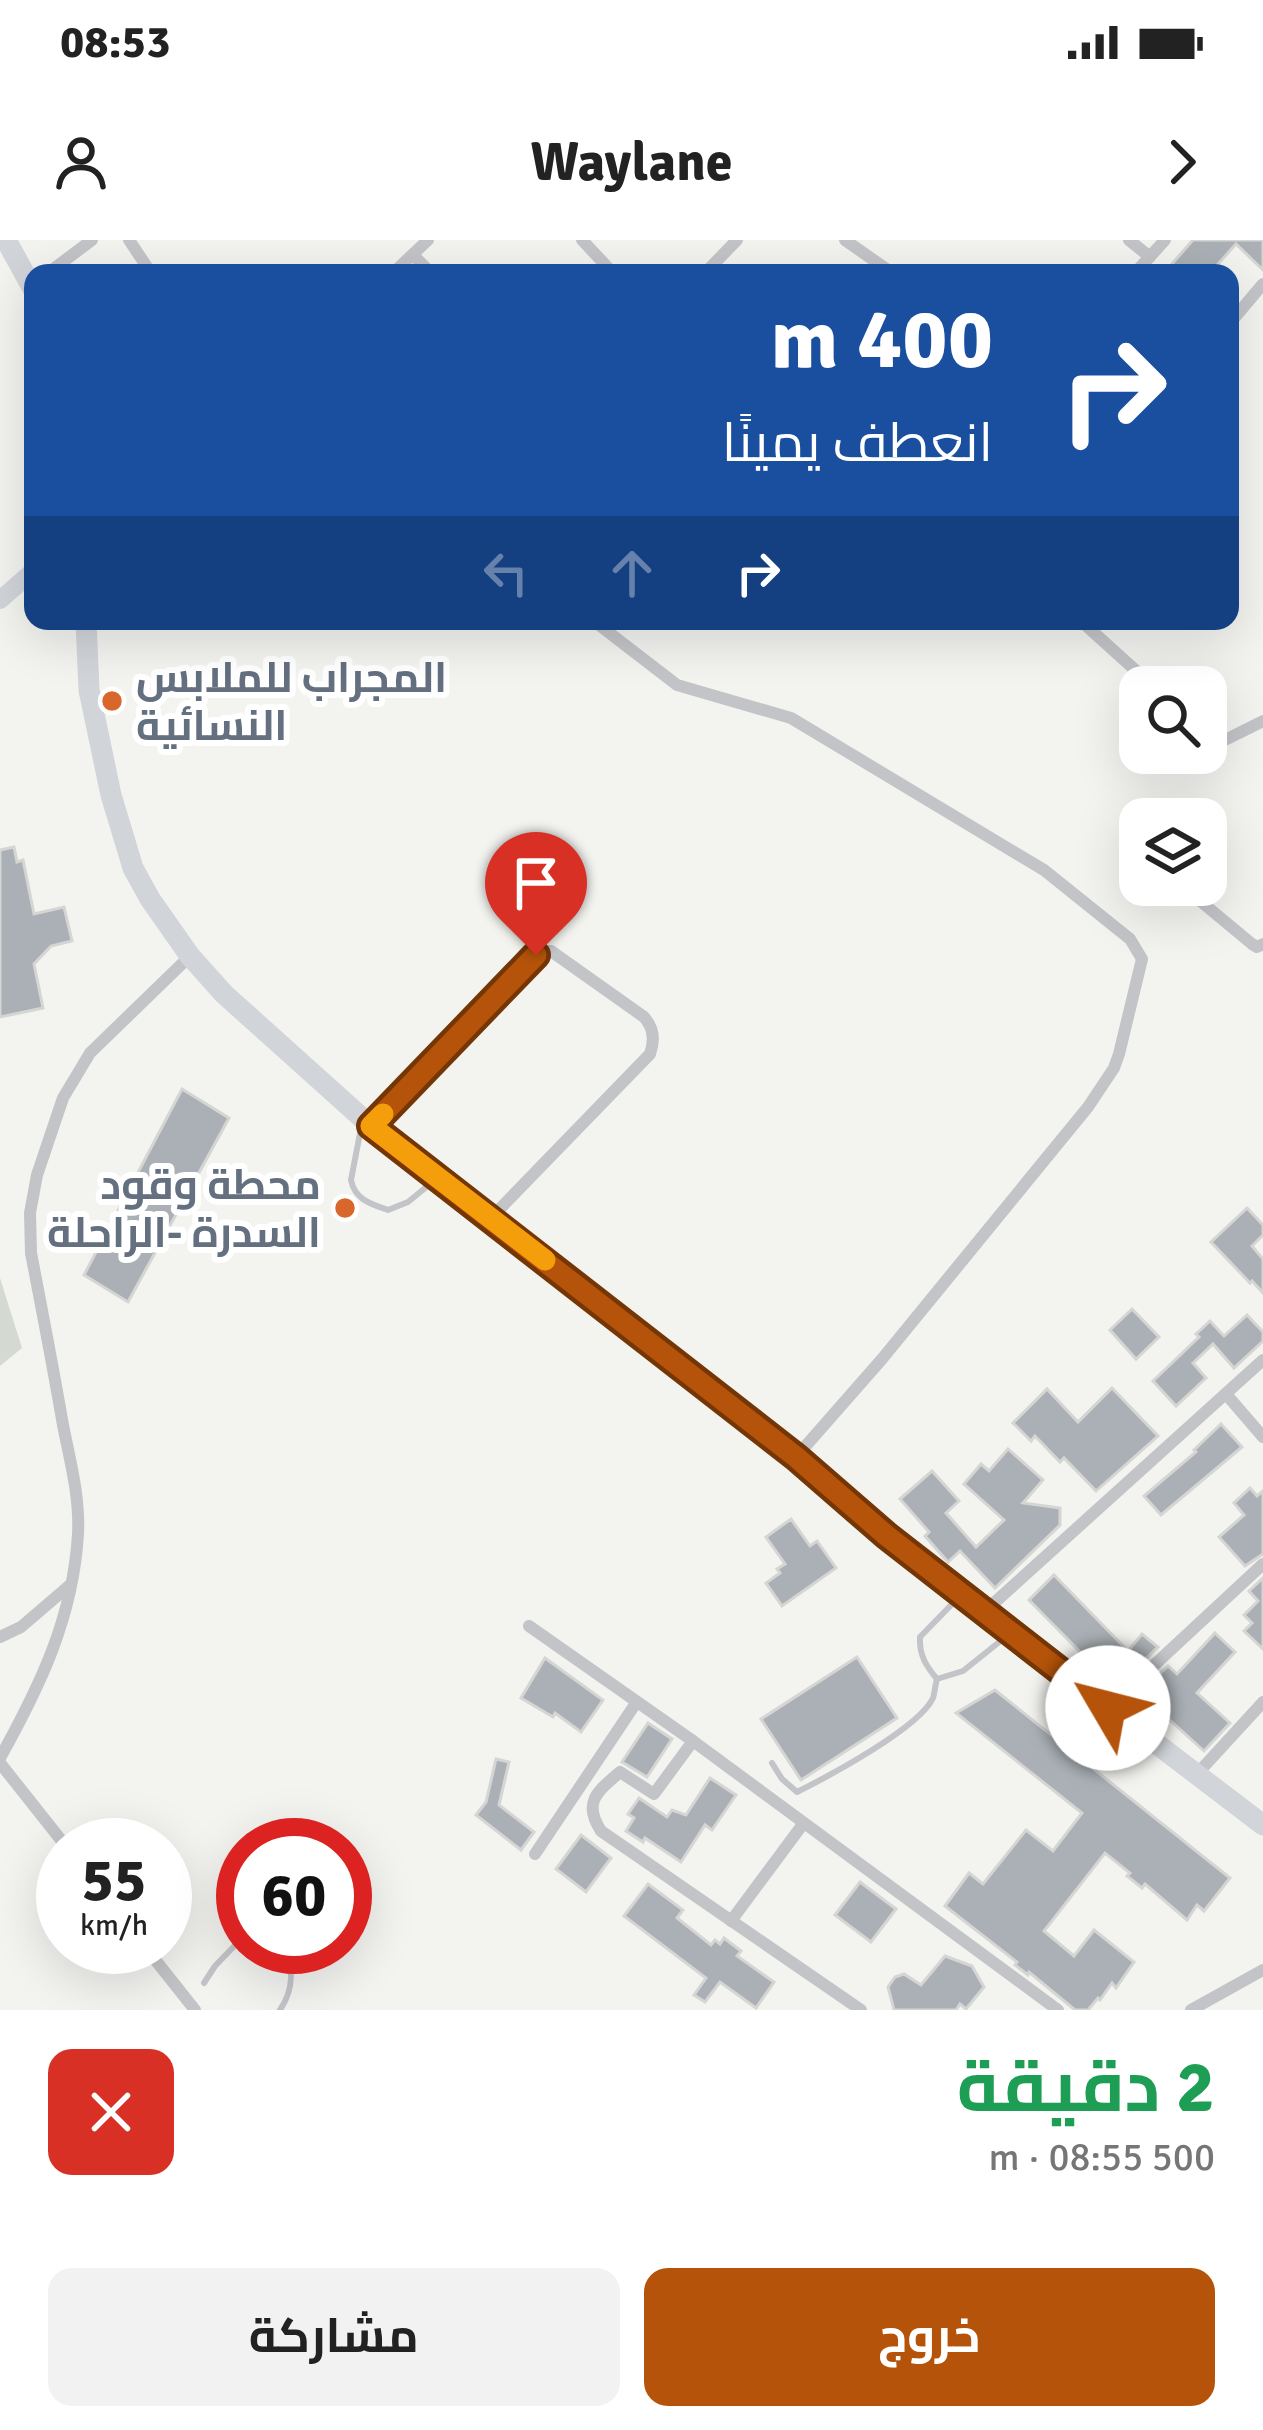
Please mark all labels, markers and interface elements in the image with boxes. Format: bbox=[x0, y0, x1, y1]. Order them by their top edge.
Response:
text: 08:53 bbox=[60, 15, 170, 70]
icon: person bbox=[48, 129, 114, 195]
text: Waylane bbox=[530, 129, 733, 196]
icon: forward bbox=[1149, 129, 1215, 195]
text: 400 m bbox=[771, 288, 993, 392]
icon: right bbox=[1035, 312, 1191, 468]
text: انعطف يمينًا bbox=[722, 410, 993, 477]
icon: left bbox=[473, 540, 539, 606]
icon: ahead bbox=[599, 540, 665, 606]
icon: right bbox=[725, 540, 791, 606]
place label: المجراب للملابس النسائية bbox=[136, 653, 447, 752]
map controls bbox=[1119, 666, 1227, 906]
button: search bbox=[1119, 666, 1227, 774]
marker: المجراب للملابس النسائية bbox=[99, 688, 125, 714]
button: layers bbox=[1119, 798, 1227, 906]
pin bbox=[485, 832, 587, 955]
icon: arrive bbox=[503, 850, 569, 916]
place label: محطة وقود السدرة -الراحلة bbox=[47, 1160, 321, 1259]
marker: محطة وقود السدرة -الراحلة bbox=[332, 1195, 358, 1221]
position arrow bbox=[1045, 1645, 1171, 1771]
speed limit sign: 60 bbox=[216, 1818, 372, 1974]
text: 55 bbox=[82, 1844, 146, 1918]
text: km/h bbox=[80, 1907, 148, 1944]
text: 2 دقيقة bbox=[957, 2043, 1215, 2132]
button: close bbox=[48, 2049, 174, 2175]
text: 500 m · 08:55 bbox=[988, 2133, 1215, 2181]
button: مشاركة bbox=[48, 2268, 620, 2406]
button: خروج bbox=[644, 2268, 1215, 2406]

